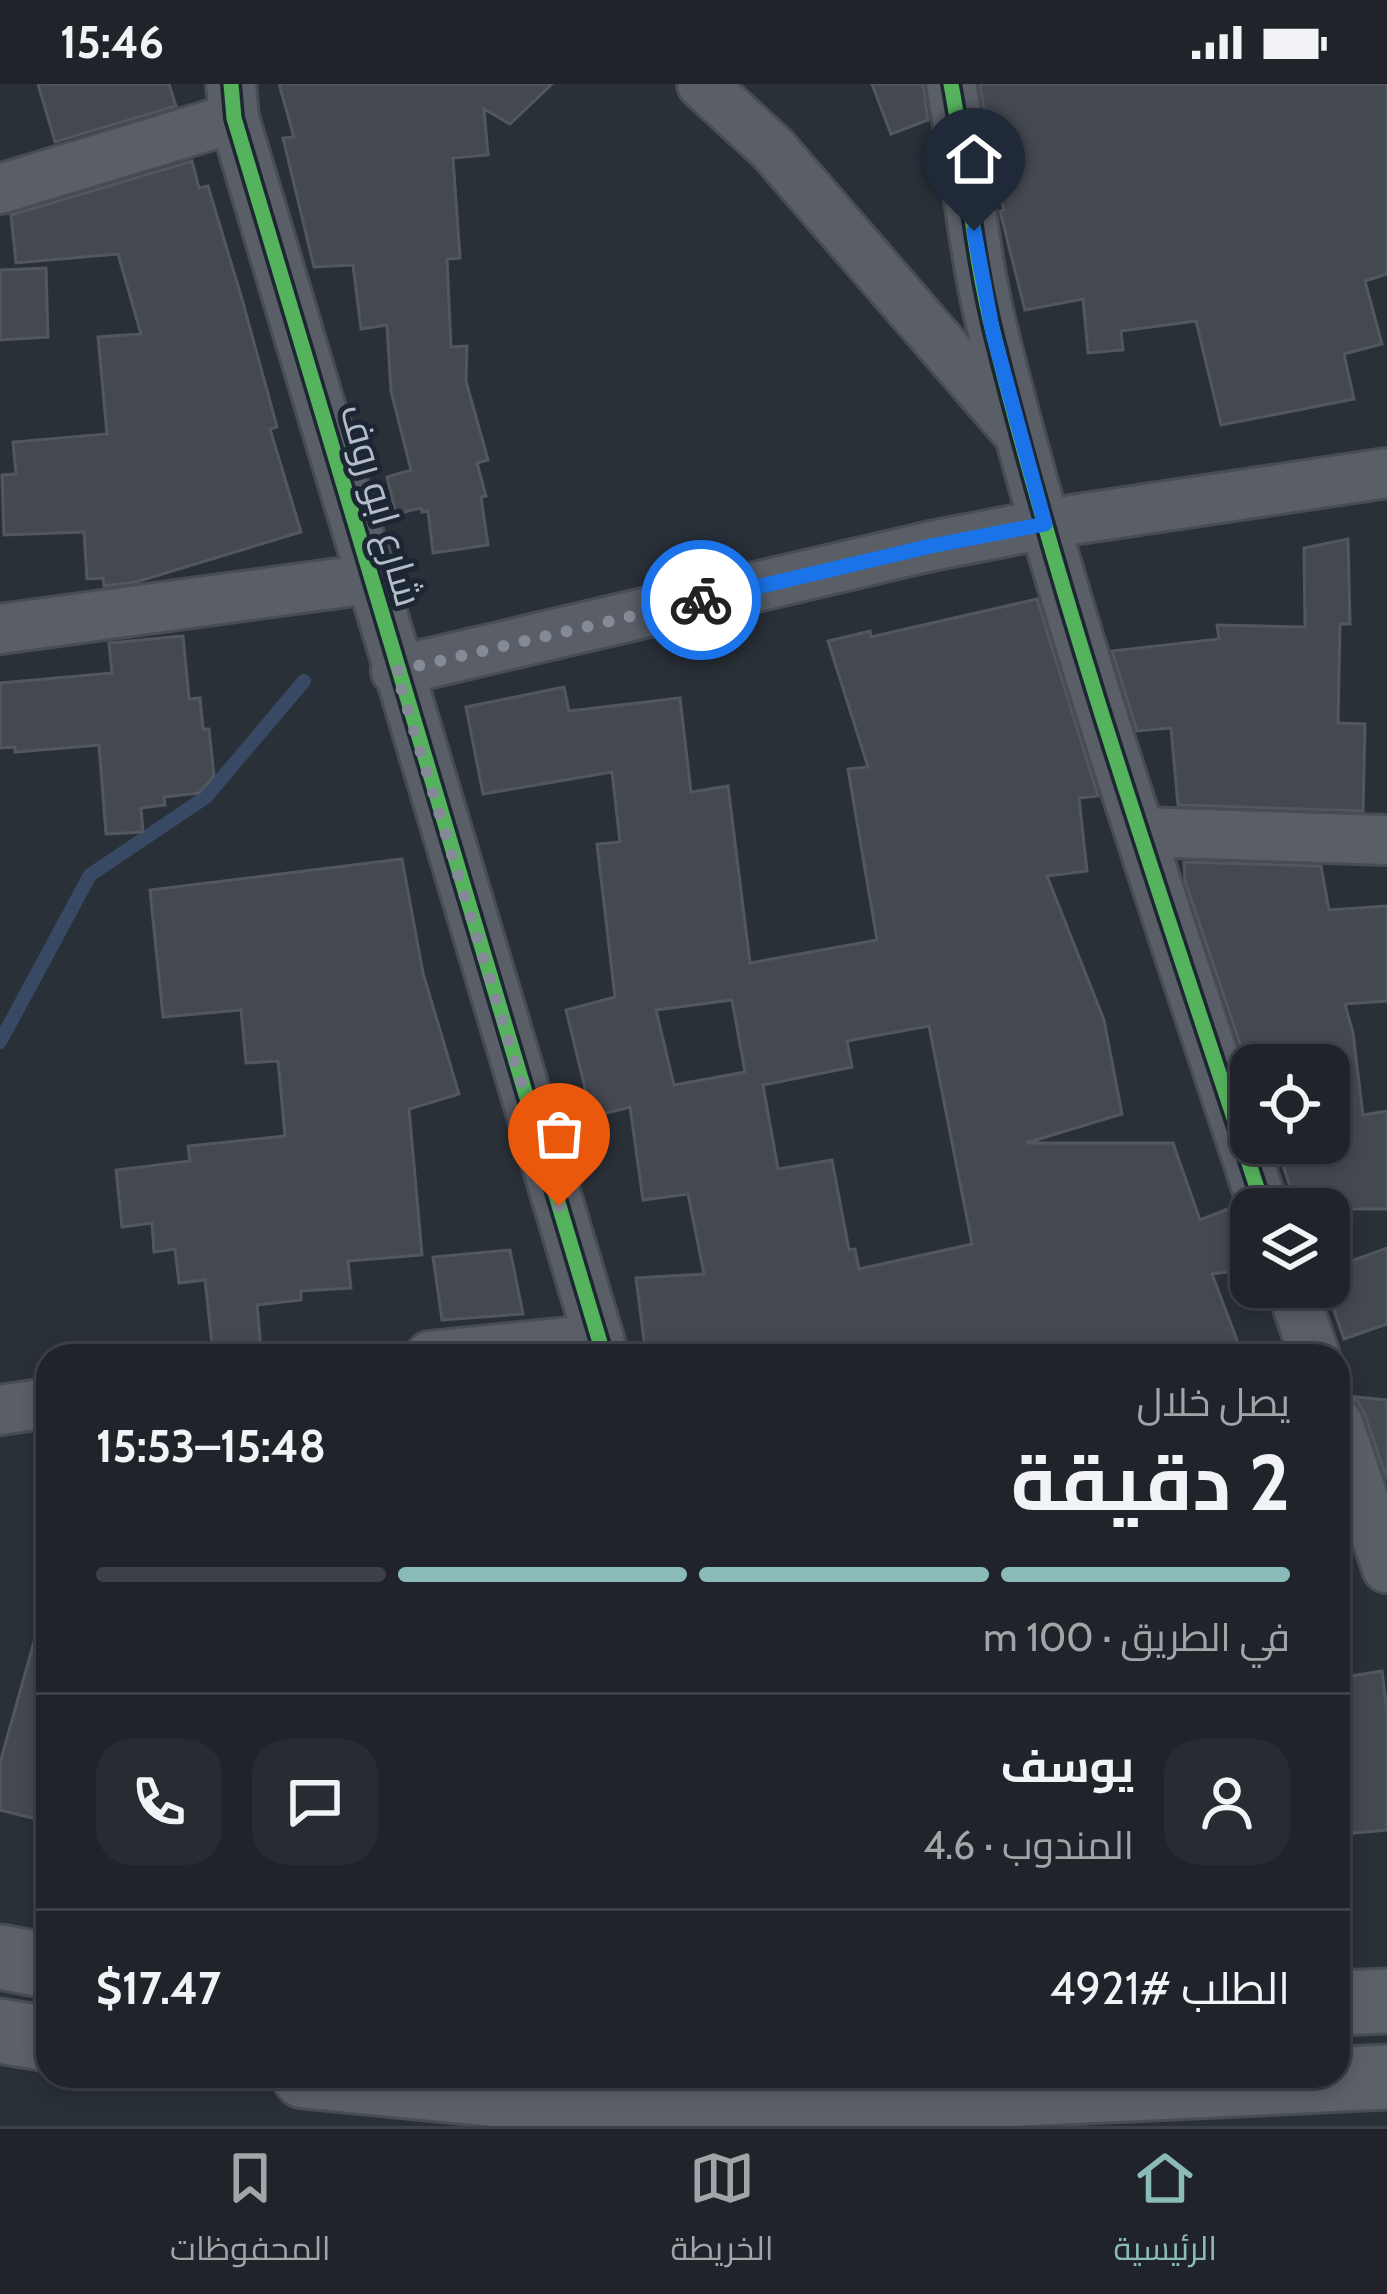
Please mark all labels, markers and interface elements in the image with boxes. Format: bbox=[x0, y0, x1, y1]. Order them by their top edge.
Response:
text: 15:46 bbox=[60, 15, 164, 69]
pin bbox=[923, 108, 1025, 231]
icon: home bbox=[941, 126, 1007, 192]
street label: شارع ابو روف bbox=[327, 398, 434, 613]
courier bbox=[641, 540, 761, 660]
icon: bike bbox=[668, 567, 734, 633]
map controls bbox=[1230, 1044, 1350, 1308]
button: locate bbox=[1230, 1044, 1350, 1164]
pin bbox=[508, 1083, 610, 1206]
icon: bag bbox=[526, 1101, 592, 1167]
button: layers bbox=[1230, 1188, 1350, 1308]
text: يصل خلال bbox=[1136, 1378, 1290, 1426]
text: 15:48–15:53 bbox=[96, 1419, 326, 1473]
text: 2 دقيقة bbox=[1011, 1435, 1290, 1530]
text: في الطريق · 100 m bbox=[983, 1613, 1290, 1661]
button: phone bbox=[96, 1739, 222, 1865]
button: chat bbox=[252, 1739, 378, 1865]
text: يوسف bbox=[1000, 1739, 1134, 1793]
button: person bbox=[1164, 1739, 1290, 1865]
text: المندوب · 4.6 bbox=[923, 1821, 1134, 1869]
text: $17.47 bbox=[96, 1961, 221, 2015]
text: الطلب #4921 bbox=[1050, 1961, 1290, 2015]
tab: المحفوظات bbox=[170, 2145, 331, 2279]
tab: الخريطة bbox=[671, 2145, 774, 2279]
tab: الرئيسية bbox=[1114, 2145, 1217, 2279]

